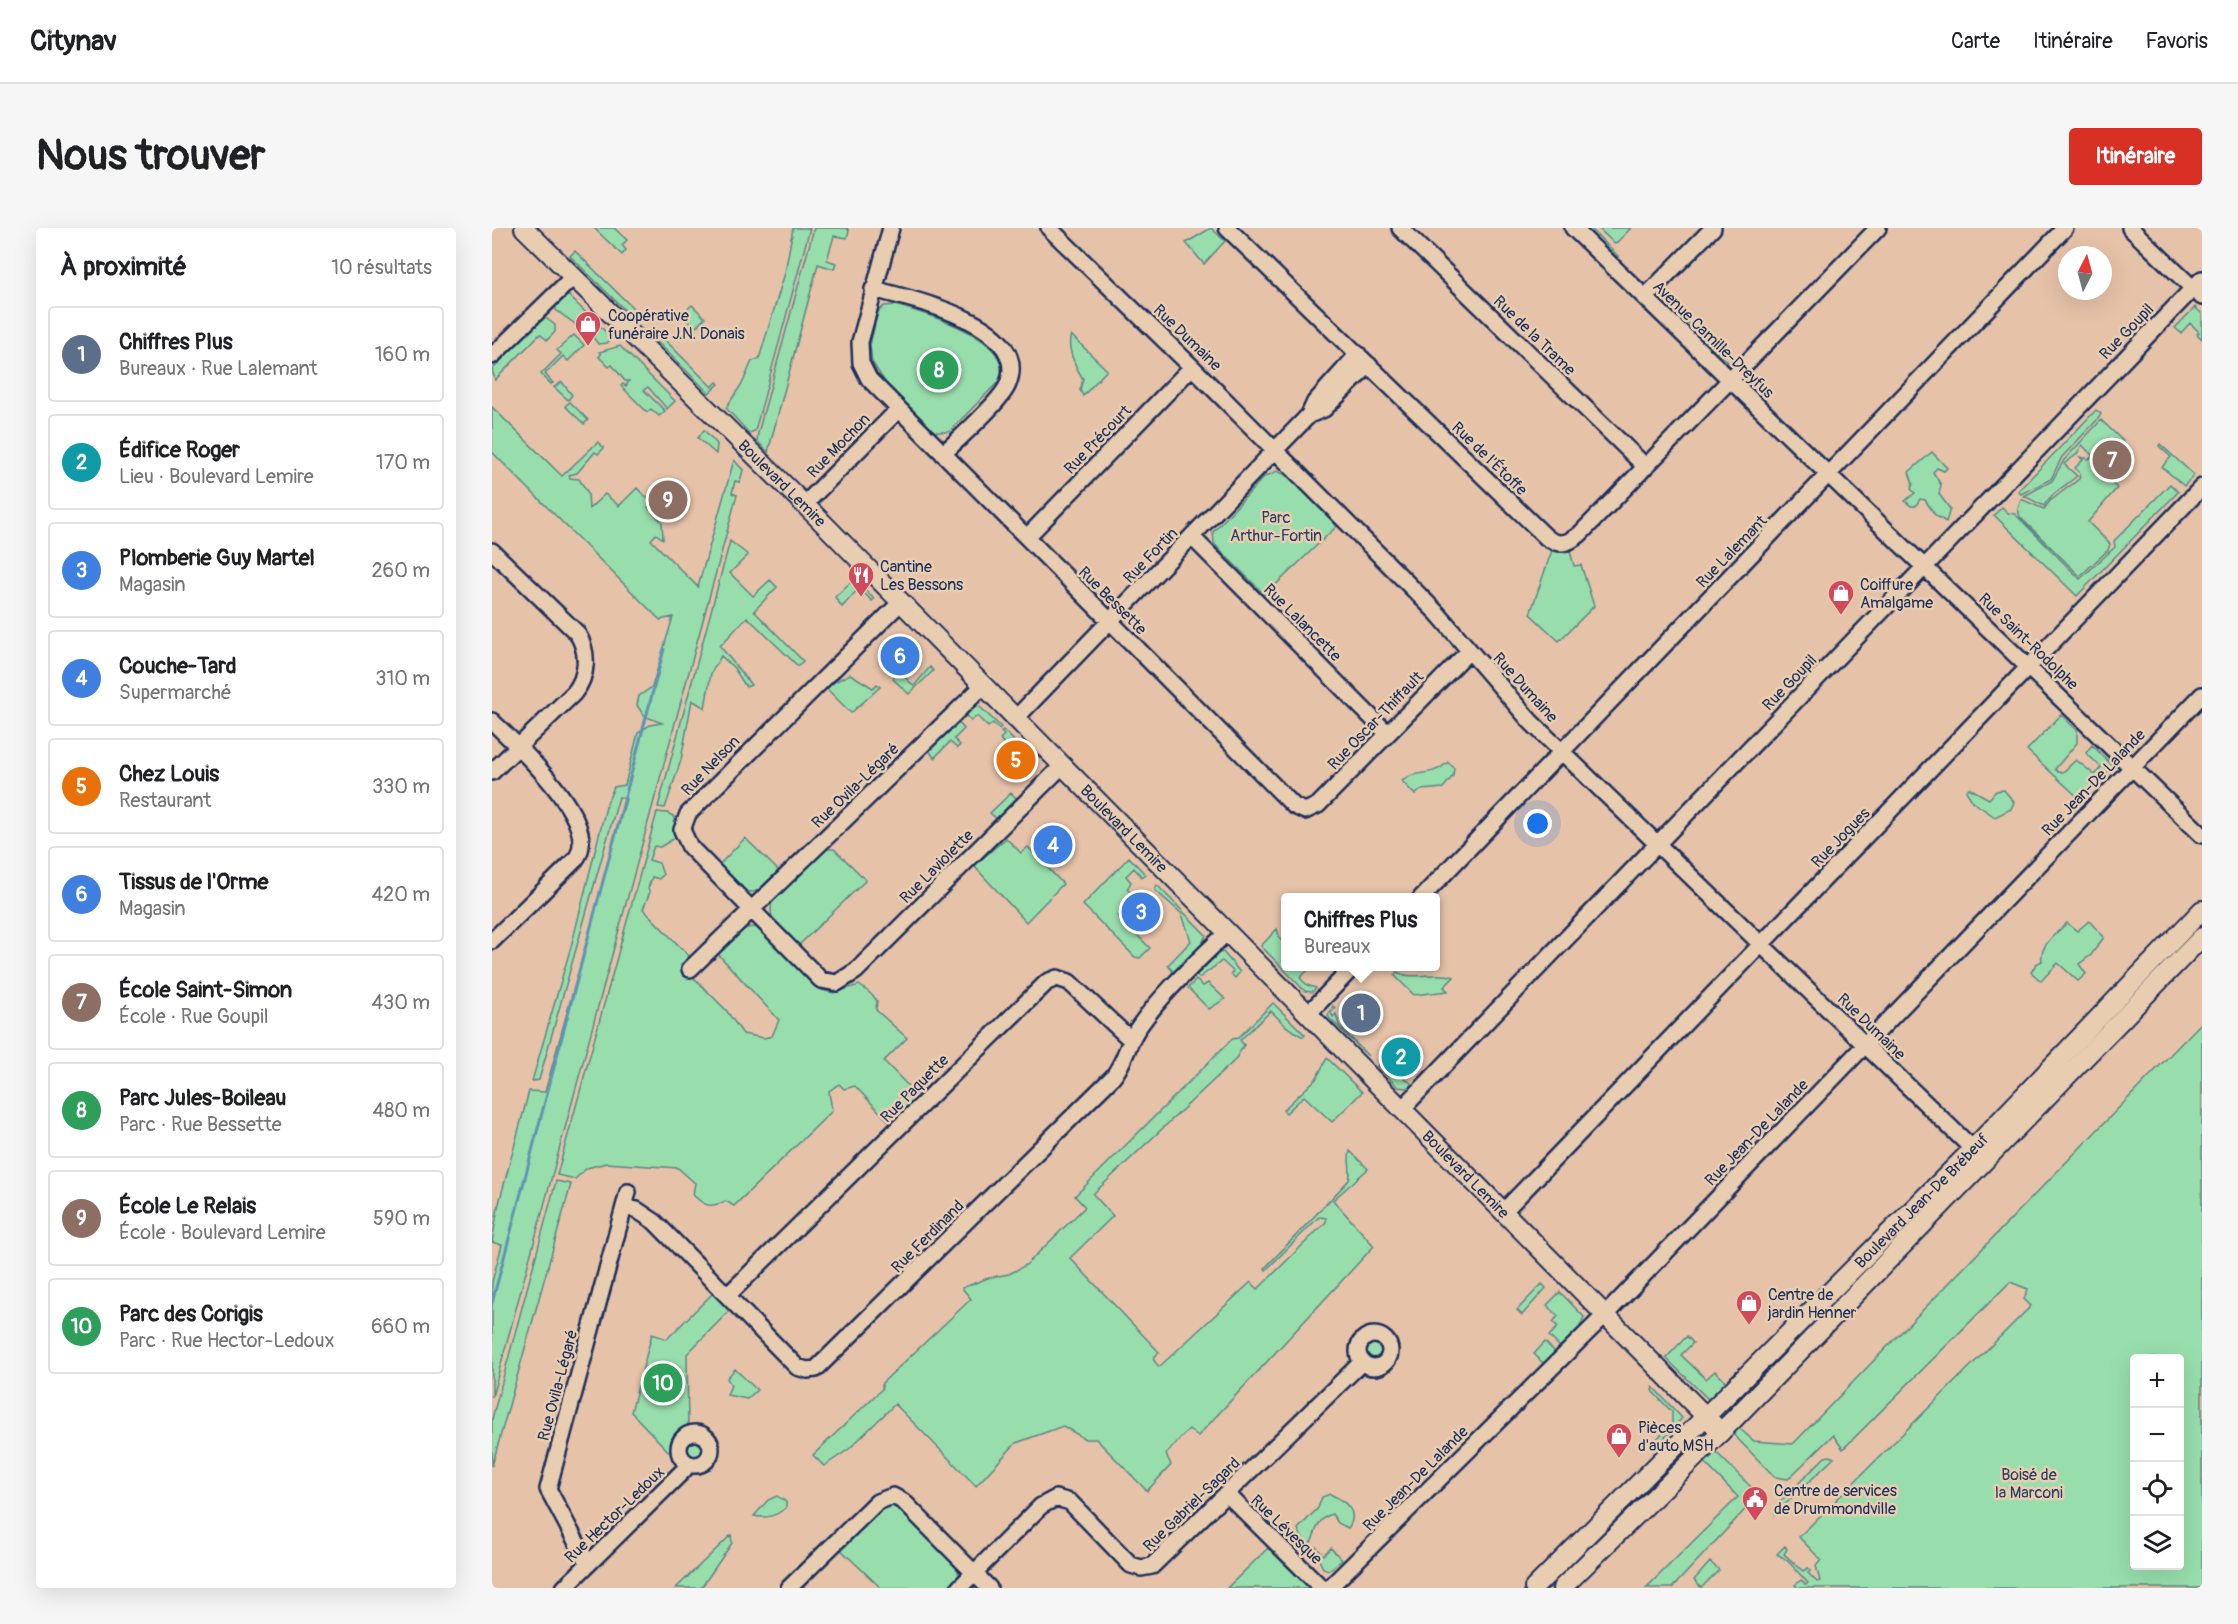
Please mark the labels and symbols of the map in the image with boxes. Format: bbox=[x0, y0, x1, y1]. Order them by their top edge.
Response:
north arrow bbox=[2058, 246, 2112, 300]
street label: Avenue Camille-Dreyfus bbox=[1649, 277, 1778, 403]
street label: Rue de la Trame bbox=[1489, 292, 1580, 380]
street label: Rue Dumaine bbox=[1149, 300, 1226, 375]
street label: Rue Goupil bbox=[2095, 300, 2158, 364]
place label: Coopérative funéraire J.N. Donais bbox=[608, 306, 745, 344]
shop icon: Coopérative funéraire J.N. Donais bbox=[573, 309, 603, 347]
pin: 8 bbox=[920, 348, 958, 392]
street label: Rue Précourt bbox=[1060, 401, 1136, 478]
street label: Rue Mochon bbox=[803, 409, 874, 482]
street label: Rue de l'Étoffe bbox=[1447, 418, 1531, 500]
street label: Boulevard Lemire bbox=[733, 436, 830, 532]
pin: 7 bbox=[2092, 438, 2132, 482]
pin: 9 bbox=[648, 478, 687, 522]
park label: Parc Arthur-Fortin bbox=[1230, 508, 1322, 546]
street label: Rue Lalemant bbox=[1692, 511, 1772, 592]
street label: Rue Fortin bbox=[1119, 524, 1182, 588]
place label: Cantine Les Bessons bbox=[880, 557, 963, 595]
restaurant icon: Cantine Les Bessons bbox=[846, 560, 876, 598]
street label: Rue Bessette bbox=[1074, 562, 1151, 639]
place label: Coiffure Amalgame bbox=[1860, 575, 1933, 613]
shop icon: Coiffure Amalgame bbox=[1826, 578, 1856, 616]
street label: Rue Lalancette bbox=[1259, 580, 1345, 666]
street label: Rue Saint-Rodolphe bbox=[1974, 589, 2082, 694]
pin: 6 bbox=[880, 634, 920, 678]
street label: Rue Dumaine bbox=[1489, 649, 1562, 727]
street label: Rue Goupil bbox=[1758, 651, 1821, 715]
street label: Rue Oscar-Thiffault bbox=[1324, 667, 1428, 774]
street label: Rue Jean-De Lalande bbox=[2038, 725, 2150, 840]
street label: Rue Nelson bbox=[677, 731, 744, 800]
pin: 5 bbox=[996, 738, 1036, 782]
street label: Rue Ovila-Légaré bbox=[808, 739, 904, 833]
street label: Boulevard Lemire bbox=[1076, 781, 1172, 877]
street label: Rue Jogues bbox=[1807, 803, 1874, 872]
your location bbox=[1523, 809, 1552, 838]
pin: 4 bbox=[1034, 822, 1072, 868]
street label: Rue Laviolette bbox=[896, 826, 978, 908]
pin: 3 bbox=[1122, 890, 1160, 934]
street label: Rue Dumaine bbox=[1833, 989, 1910, 1064]
pin: 1 bbox=[1342, 990, 1380, 1036]
pin: 2 bbox=[1382, 1034, 1420, 1080]
street label: Rue Paquette bbox=[876, 1050, 953, 1127]
street label: Rue Jean-De Lalande bbox=[1701, 1075, 1813, 1190]
street label: Boulevard Lemire bbox=[1417, 1126, 1513, 1223]
street label: Boulevard Jean-De Brébeuf bbox=[1851, 1129, 1994, 1273]
street label: Rue Ferdinand bbox=[887, 1196, 968, 1277]
place label: Centre de jardin Henner bbox=[1767, 1285, 1857, 1323]
shop icon: Centre de jardin Henner bbox=[1734, 1288, 1764, 1326]
street label: Rue Ovila-Légaré bbox=[534, 1328, 582, 1443]
pin: 10 bbox=[644, 1360, 682, 1406]
place label: Pièces d'auto MSH bbox=[1638, 1418, 1714, 1456]
shop icon: Pièces d'auto MSH bbox=[1604, 1421, 1634, 1459]
street label: Rue Jean-De Lalande bbox=[1359, 1422, 1473, 1535]
street label: Rue Gabriel-Sagard bbox=[1139, 1453, 1244, 1556]
street label: Rue Hector-Ledoux bbox=[561, 1462, 669, 1567]
park label: Boisé de la Marconi bbox=[1995, 1465, 2063, 1503]
place label: Centre de services de Drummondville bbox=[1774, 1481, 1897, 1519]
public building icon: Centre de services de Drummondville bbox=[1740, 1484, 1770, 1522]
street label: Rue Lévesque bbox=[1246, 1491, 1326, 1569]

